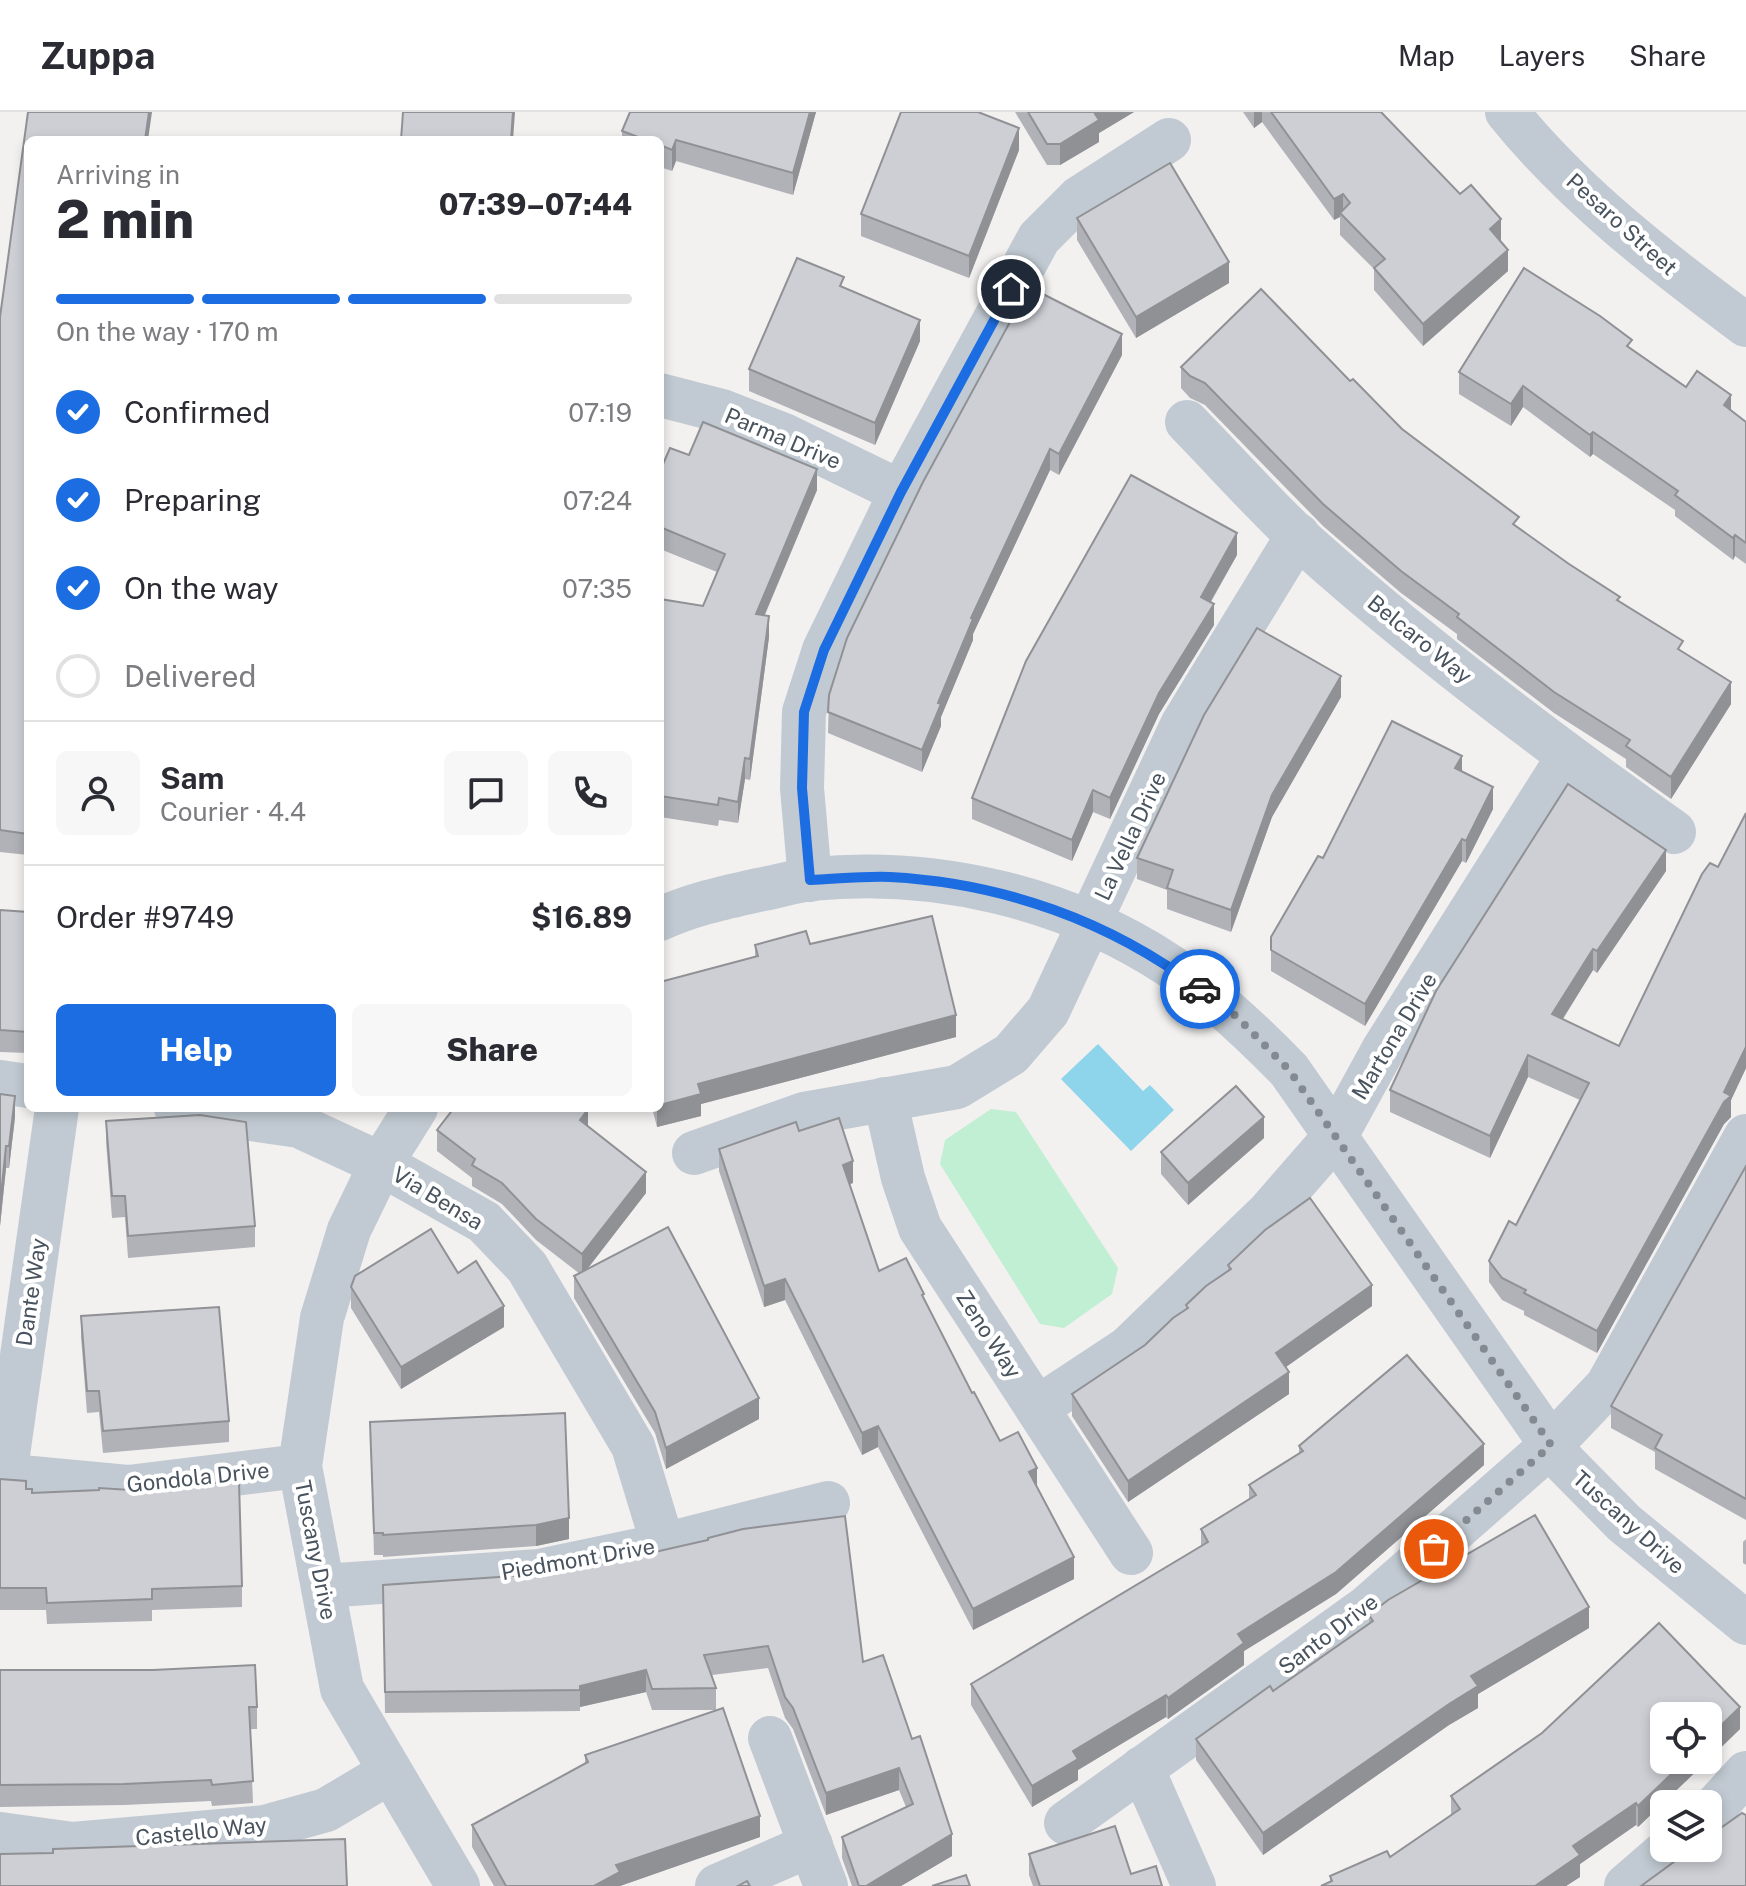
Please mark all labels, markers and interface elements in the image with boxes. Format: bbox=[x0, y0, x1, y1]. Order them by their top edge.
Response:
text: Zuppa bbox=[40, 33, 155, 78]
text: Map bbox=[1398, 39, 1455, 72]
text: Layers bbox=[1499, 39, 1585, 72]
text: Share bbox=[1629, 39, 1706, 72]
text: Arriving in bbox=[56, 159, 180, 190]
street label: Pesaro Street bbox=[1561, 168, 1683, 280]
text: 07:39–07:44 bbox=[439, 186, 632, 222]
text: 2 min bbox=[56, 189, 194, 250]
pin bbox=[977, 255, 1045, 323]
icon: home bbox=[989, 267, 1033, 311]
text: On the way · 170 m bbox=[56, 316, 279, 347]
icon: check bbox=[56, 390, 100, 434]
text: Confirmed bbox=[124, 394, 270, 430]
text: 07:19 bbox=[568, 397, 632, 428]
street label: Parma Drive bbox=[721, 402, 845, 474]
icon: check bbox=[56, 478, 100, 522]
text: Preparing bbox=[124, 482, 261, 518]
text: 07:24 bbox=[563, 485, 632, 516]
icon: check bbox=[56, 566, 100, 610]
text: On the way bbox=[124, 570, 278, 606]
text: 07:35 bbox=[562, 573, 632, 604]
street label: Belcaro Way bbox=[1363, 589, 1478, 689]
text: Delivered bbox=[124, 658, 256, 694]
button: person bbox=[56, 751, 140, 835]
button: chat bbox=[444, 751, 528, 835]
button: phone bbox=[548, 751, 632, 835]
text: Sam bbox=[160, 760, 224, 796]
street label: La Vella Drive bbox=[1089, 768, 1171, 904]
text: Courier · 4.4 bbox=[160, 796, 306, 827]
text: Order #9749 bbox=[56, 899, 234, 935]
text: $16.89 bbox=[531, 899, 632, 935]
courier bbox=[1160, 949, 1240, 1029]
icon: car bbox=[1178, 967, 1222, 1011]
street label: Martona Drive bbox=[1346, 968, 1442, 1104]
button: Help bbox=[56, 1004, 336, 1096]
button: Share bbox=[352, 1004, 632, 1096]
street label: Via Bensa bbox=[388, 1161, 488, 1235]
street label: Dante Way bbox=[11, 1236, 51, 1348]
street label: Zeno Way bbox=[951, 1285, 1027, 1383]
street label: Gondola Drive bbox=[125, 1457, 271, 1497]
street label: Tuscany Drive bbox=[1568, 1465, 1690, 1579]
street label: Tuscany Drive bbox=[290, 1478, 342, 1622]
pin bbox=[1400, 1515, 1468, 1583]
icon: bag bbox=[1412, 1527, 1456, 1571]
street label: Piedmont Drive bbox=[499, 1533, 657, 1585]
street label: Santo Drive bbox=[1273, 1588, 1383, 1680]
map controls bbox=[1650, 1702, 1722, 1862]
button: locate bbox=[1650, 1702, 1722, 1774]
button: layers bbox=[1650, 1790, 1722, 1862]
street label: Castello Way bbox=[134, 1811, 268, 1851]

